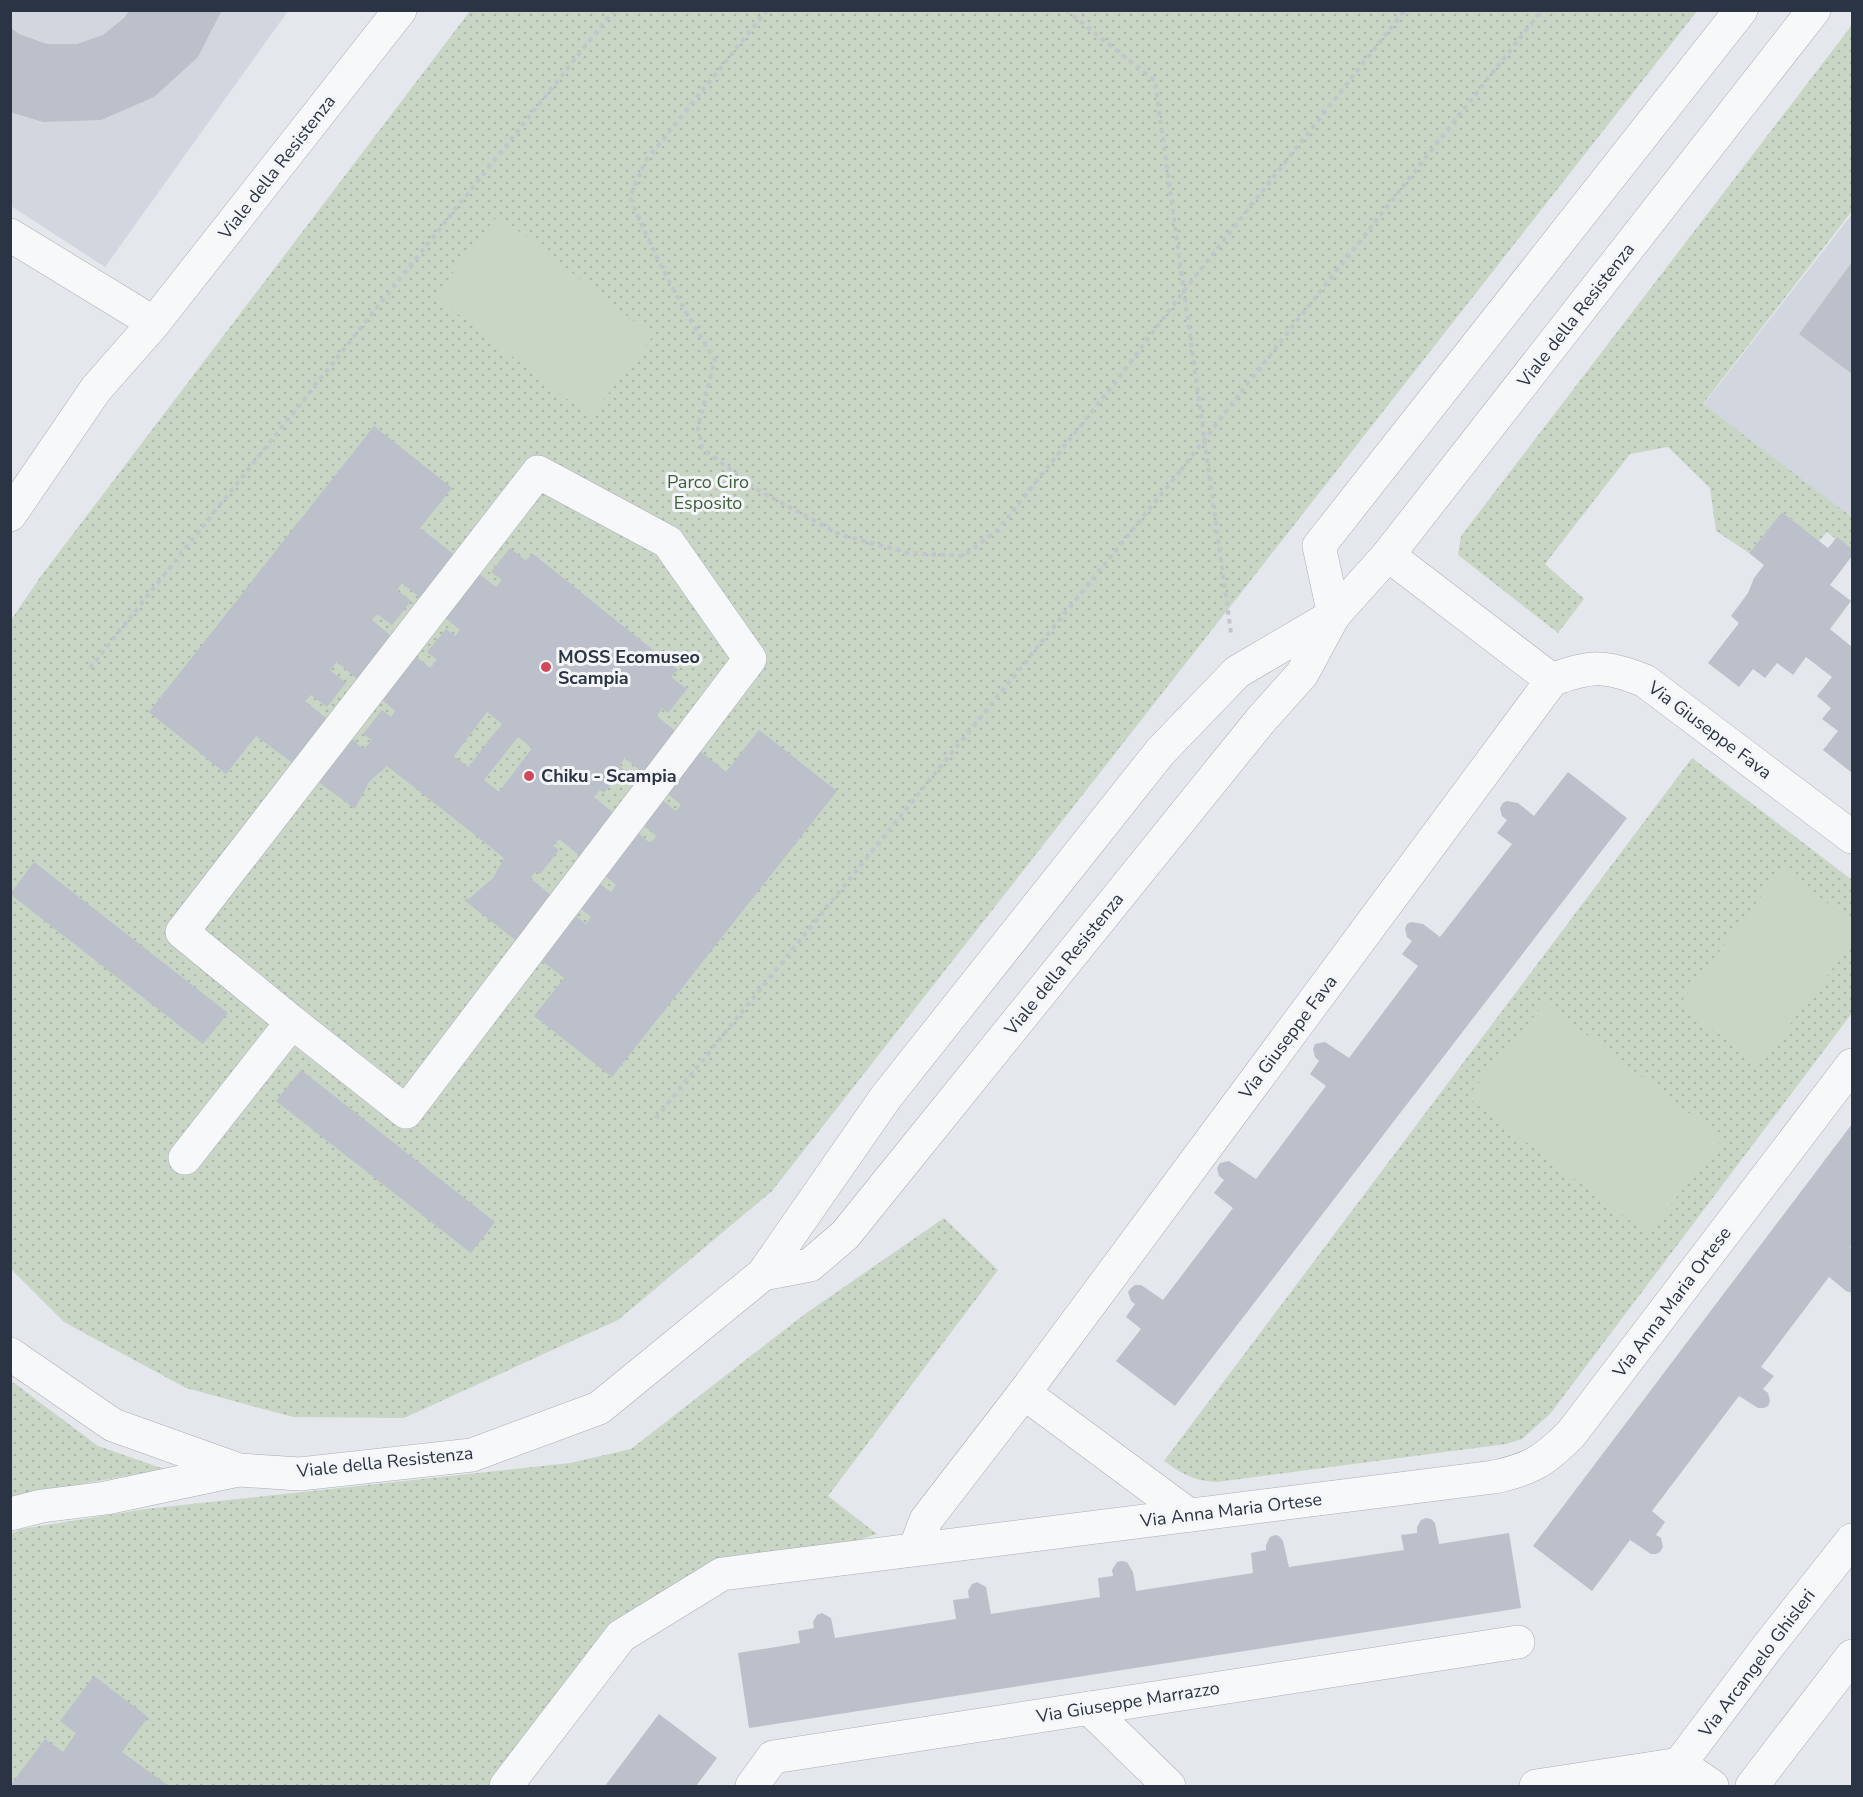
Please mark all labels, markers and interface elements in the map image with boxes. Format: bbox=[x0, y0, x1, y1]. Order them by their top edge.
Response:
street label: Viale della Resistenza bbox=[212, 90, 341, 245]
street label: Viale della Resistenza bbox=[1511, 238, 1640, 393]
park label: Parco Ciro Esposito bbox=[667, 470, 749, 515]
place label: MOSS Ecomuseo Scampia bbox=[558, 645, 700, 690]
marker: MOSS Ecomuseo Scampia bbox=[539, 660, 553, 674]
street label: Via Giuseppe Fava bbox=[1642, 675, 1777, 784]
place label: Chiku - Scampia bbox=[541, 764, 677, 788]
marker: Chiku - Scampia bbox=[522, 769, 536, 783]
street label: Viale della Resistenza bbox=[998, 888, 1129, 1041]
street label: Via Giuseppe Fava bbox=[1233, 970, 1342, 1105]
street label: Via Anna Maria Ortese bbox=[1607, 1222, 1737, 1383]
street label: Viale della Resistenza bbox=[295, 1441, 474, 1483]
street label: Via Anna Maria Ortese bbox=[1138, 1487, 1323, 1533]
street label: Via Arcangelo Ghisleri bbox=[1693, 1584, 1821, 1743]
street label: Via Giuseppe Marrazzo bbox=[1034, 1676, 1221, 1729]

